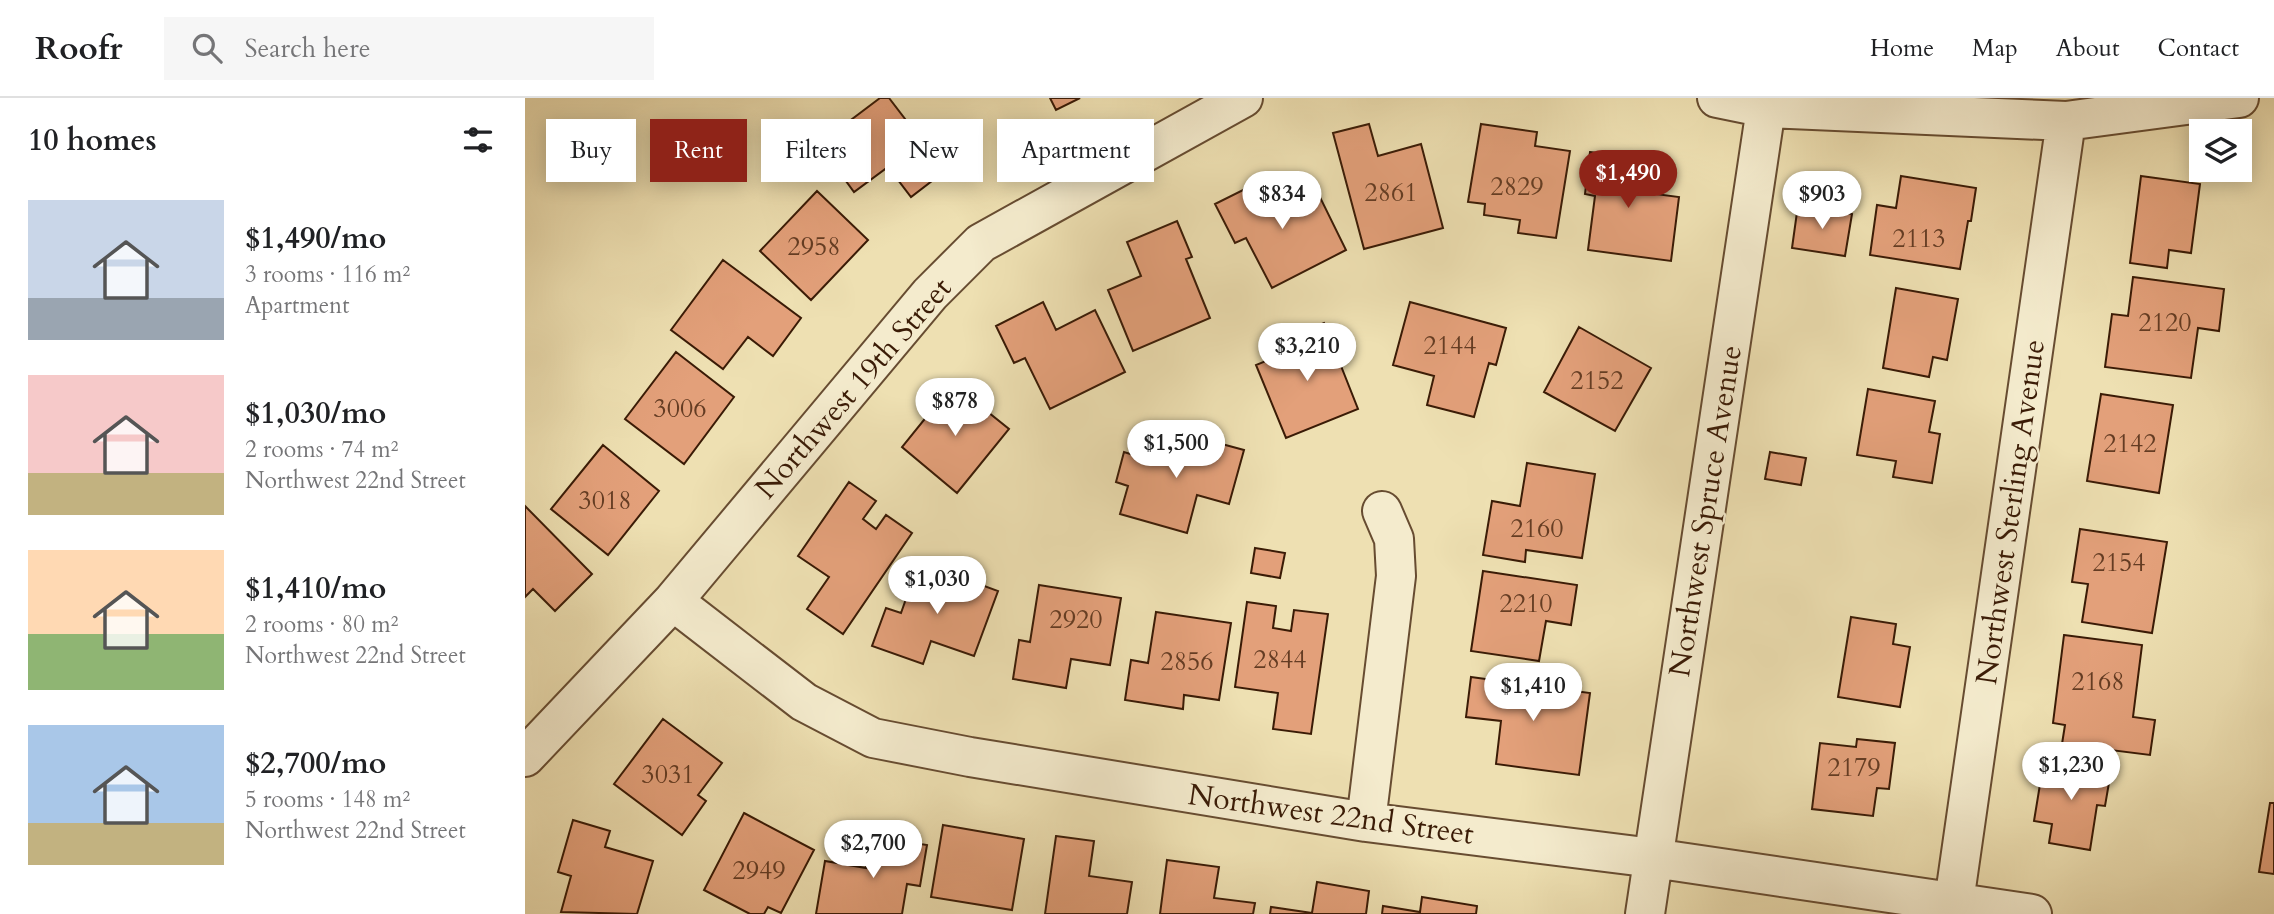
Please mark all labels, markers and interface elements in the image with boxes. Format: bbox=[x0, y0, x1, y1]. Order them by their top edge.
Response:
search box bbox=[164, 17, 654, 80]
text: Roofr bbox=[35, 26, 122, 71]
icon: search bbox=[188, 29, 226, 67]
text: Search here bbox=[244, 31, 370, 66]
text: Home bbox=[1870, 32, 1934, 65]
text: Map bbox=[1972, 32, 2018, 65]
text: About bbox=[2056, 32, 2120, 65]
text: Contact bbox=[2158, 32, 2239, 65]
chip: Buy bbox=[546, 119, 636, 182]
chip: Rent bbox=[650, 119, 747, 182]
chip: Filters bbox=[761, 119, 871, 182]
chip: New bbox=[885, 119, 983, 182]
chip: Apartment bbox=[997, 119, 1154, 182]
map controls bbox=[2189, 119, 2252, 182]
button: layers bbox=[2189, 119, 2252, 182]
text: 10 homes bbox=[28, 120, 157, 161]
icon: filters bbox=[459, 121, 497, 159]
pin: $1,490 bbox=[1571, 150, 1685, 210]
text: $1,490 bbox=[1595, 157, 1661, 188]
house number: 2829 bbox=[1490, 169, 1544, 204]
pin: $834 bbox=[1241, 172, 1323, 231]
pin: $903 bbox=[1781, 172, 1863, 231]
house number: 2861 bbox=[1364, 175, 1418, 210]
text: $834 bbox=[1258, 178, 1306, 209]
text: $903 bbox=[1798, 178, 1846, 209]
text: $1,490/mo bbox=[245, 218, 386, 259]
house number: 2113 bbox=[1892, 221, 1946, 256]
icon: home bbox=[84, 228, 168, 312]
house number: 2958 bbox=[787, 229, 841, 264]
text: 3 rooms · 116 m² bbox=[245, 259, 410, 290]
street label: Northwest 19th Street bbox=[746, 269, 961, 508]
text: Apartment bbox=[245, 290, 349, 321]
house number: 2120 bbox=[2138, 305, 2192, 340]
pin: $3,210 bbox=[1250, 324, 1364, 383]
house number: 2144 bbox=[1423, 328, 1477, 363]
text: $3,210 bbox=[1274, 330, 1340, 361]
street label: Northwest Sterling Avenue bbox=[1966, 337, 2055, 687]
street label: Northwest Spruce Avenue bbox=[1659, 342, 1752, 680]
house number: 2152 bbox=[1570, 363, 1624, 398]
pin: $878 bbox=[914, 378, 996, 438]
text: $878 bbox=[931, 385, 979, 416]
house number: 3006 bbox=[653, 391, 707, 426]
text: $1,030/mo bbox=[245, 393, 386, 434]
icon: home bbox=[84, 403, 168, 487]
pin: $1,500 bbox=[1119, 420, 1233, 480]
house number: 2142 bbox=[2103, 426, 2157, 461]
text: $1,500 bbox=[1143, 427, 1209, 458]
text: 2 rooms · 74 m² bbox=[245, 434, 398, 465]
text: Northwest 22nd Street bbox=[245, 465, 466, 496]
house number: 3018 bbox=[578, 483, 632, 518]
house number: 2160 bbox=[1510, 511, 1564, 546]
house number: 2154 bbox=[2092, 545, 2146, 580]
pin: $1,030 bbox=[880, 556, 994, 616]
text: $1,030 bbox=[904, 563, 970, 594]
text: $1,410/mo bbox=[245, 568, 386, 609]
icon: home bbox=[84, 578, 168, 662]
house number: 2210 bbox=[1499, 586, 1553, 621]
house number: 2920 bbox=[1049, 602, 1103, 637]
text: 2 rooms · 80 m² bbox=[245, 609, 398, 640]
text: Northwest 22nd Street bbox=[245, 640, 466, 671]
house number: 2844 bbox=[1253, 642, 1307, 677]
house number: 2856 bbox=[1160, 644, 1214, 679]
pin: $1,410 bbox=[1476, 664, 1590, 723]
house number: 2168 bbox=[2071, 664, 2125, 699]
text: $1,410 bbox=[1500, 670, 1566, 701]
pin: $1,230 bbox=[2014, 742, 2128, 802]
text: $2,700/mo bbox=[245, 743, 386, 784]
text: $1,230 bbox=[2038, 749, 2104, 780]
house number: 2179 bbox=[1827, 750, 1881, 785]
icon: home bbox=[84, 753, 168, 837]
house number: 3031 bbox=[641, 757, 695, 792]
street label: Northwest 22nd Street bbox=[1186, 774, 1477, 855]
text: 5 rooms · 148 m² bbox=[245, 784, 410, 815]
text: Northwest 22nd Street bbox=[245, 815, 466, 846]
pin: $2,700 bbox=[816, 820, 930, 880]
text: $2,700 bbox=[840, 827, 906, 858]
house number: 2949 bbox=[732, 853, 786, 888]

